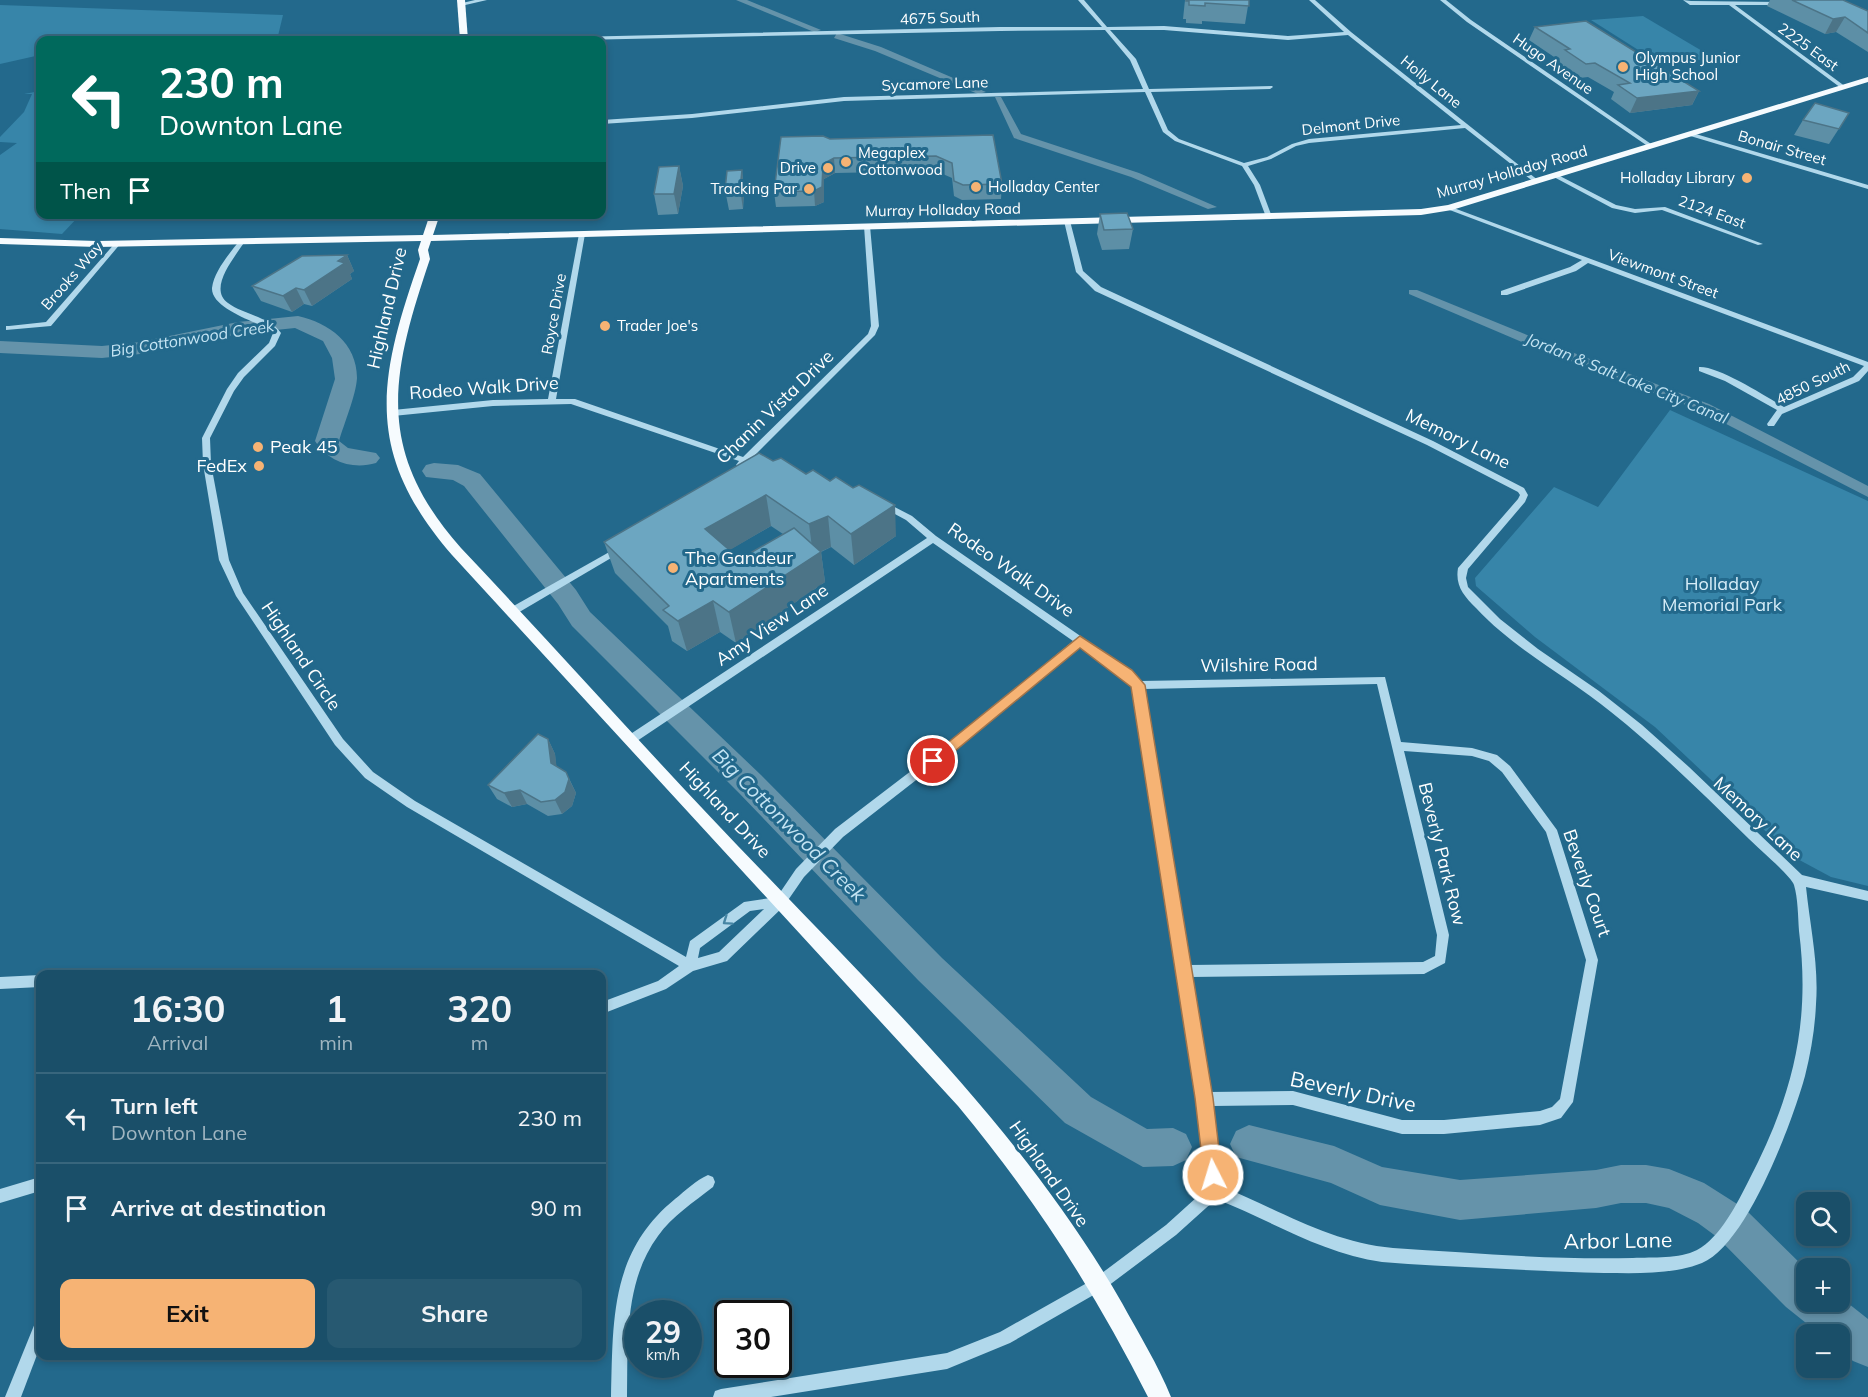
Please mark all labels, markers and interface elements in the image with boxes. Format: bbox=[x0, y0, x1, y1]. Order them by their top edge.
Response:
street label: 4675 South bbox=[899, 7, 981, 28]
street label: 2225 East bbox=[1774, 18, 1842, 75]
street label: Hugo Avenue bbox=[1509, 29, 1597, 98]
place label: Olympus Junior High School bbox=[1635, 48, 1741, 84]
street label: Holly Lane bbox=[1397, 51, 1466, 112]
text: 230 m bbox=[159, 56, 284, 109]
icon: left bbox=[60, 60, 138, 138]
marker: Olympus Junior High School bbox=[1616, 60, 1630, 74]
street label: Sycamore Lane bbox=[881, 72, 989, 95]
text: Downton Lane bbox=[159, 108, 343, 142]
street label: Delmont Drive bbox=[1301, 110, 1401, 139]
street label: Bonair Street bbox=[1736, 126, 1828, 169]
street label: Murray Holladay Road bbox=[1434, 141, 1589, 202]
place label: Megaplex Cottonwood bbox=[858, 143, 943, 179]
marker: Megaplex Cottonwood bbox=[839, 155, 853, 169]
place label: Drive bbox=[780, 158, 816, 177]
marker: Drive bbox=[821, 161, 835, 175]
place label: Holladay Library bbox=[1620, 168, 1735, 187]
marker: Holladay Library bbox=[1740, 171, 1754, 185]
icon: arrive bbox=[123, 174, 156, 207]
text: Then bbox=[60, 177, 111, 205]
place label: Holladay Center bbox=[988, 177, 1100, 196]
place label: Tracking Par bbox=[710, 179, 798, 198]
marker: Holladay Center bbox=[969, 180, 983, 194]
marker: Tracking Par bbox=[802, 182, 816, 196]
street label: 2124 East bbox=[1676, 191, 1748, 232]
street label: Murray Holladay Road bbox=[865, 199, 1021, 220]
street label: Brooks Way bbox=[37, 238, 106, 314]
street label: Highland Drive bbox=[361, 245, 412, 371]
street label: Viewmont Street bbox=[1605, 245, 1721, 302]
street label: Royce Drive bbox=[537, 272, 570, 356]
water label: Big Cottonwood Creek bbox=[109, 315, 276, 361]
place label: Trader Joe's bbox=[617, 316, 698, 335]
marker: Trader Joe's bbox=[598, 319, 612, 333]
water label: Jordan & Salt Lake City Canal bbox=[1521, 327, 1731, 428]
street label: Chanin Vista Drive bbox=[711, 345, 838, 469]
street label: 4850 South bbox=[1772, 356, 1853, 409]
street label: Rodeo Walk Drive bbox=[409, 371, 559, 404]
street label: Memory Lane bbox=[1402, 403, 1514, 474]
place label: Peak 45 bbox=[270, 435, 338, 458]
marker: Peak 45 bbox=[251, 440, 265, 454]
place label: FedEx bbox=[196, 454, 247, 477]
marker: FedEx bbox=[252, 459, 266, 473]
street label: Rodeo Walk Drive bbox=[943, 517, 1079, 622]
place label: The Gandeur Apartments bbox=[685, 546, 793, 590]
marker: The Gandeur Apartments bbox=[666, 561, 680, 575]
park label: Holladay Memorial Park bbox=[1662, 572, 1783, 616]
street label: Amy View Lane bbox=[711, 578, 832, 671]
street label: Highland Circle bbox=[256, 597, 346, 715]
street label: Wilshire Road bbox=[1200, 652, 1318, 677]
pin bbox=[907, 735, 958, 786]
water label: Big Cottonwood Creek bbox=[707, 743, 872, 907]
icon: arrive bbox=[916, 744, 949, 777]
street label: Highland Drive bbox=[675, 756, 776, 863]
street label: Memory Lane bbox=[1709, 771, 1808, 866]
street label: Beverly Park Row bbox=[1414, 780, 1471, 928]
street label: Beverly Court bbox=[1558, 826, 1617, 939]
one-way arrow bbox=[723, 914, 734, 925]
text: 16:30 bbox=[130, 986, 225, 1031]
text: 1 bbox=[325, 986, 347, 1031]
text: 320 bbox=[447, 986, 512, 1031]
text: Arrival bbox=[147, 1030, 208, 1055]
text: min bbox=[319, 1030, 353, 1055]
text: m bbox=[471, 1030, 488, 1055]
street label: Beverly Drive bbox=[1288, 1065, 1419, 1117]
text: Turn left bbox=[111, 1092, 198, 1120]
icon: left bbox=[60, 1102, 93, 1135]
text: 230 m bbox=[517, 1104, 582, 1132]
street label: Highland Drive bbox=[1004, 1116, 1094, 1231]
text: Downton Lane bbox=[111, 1120, 247, 1145]
position arrow bbox=[1181, 1143, 1245, 1207]
icon: arrive bbox=[60, 1192, 93, 1225]
map controls bbox=[1796, 1192, 1850, 1378]
button: search bbox=[1796, 1192, 1850, 1246]
text: Arrive at destination bbox=[111, 1194, 326, 1222]
text: 90 m bbox=[531, 1194, 582, 1222]
street label: Arbor Lane bbox=[1563, 1226, 1672, 1254]
button: + bbox=[1796, 1258, 1850, 1312]
button: Exit bbox=[60, 1279, 315, 1348]
button: Share bbox=[327, 1279, 582, 1348]
speed limit sign: 30 bbox=[714, 1300, 792, 1378]
text: 29 bbox=[645, 1313, 681, 1351]
button: − bbox=[1796, 1324, 1850, 1378]
text: km/h bbox=[646, 1345, 680, 1364]

